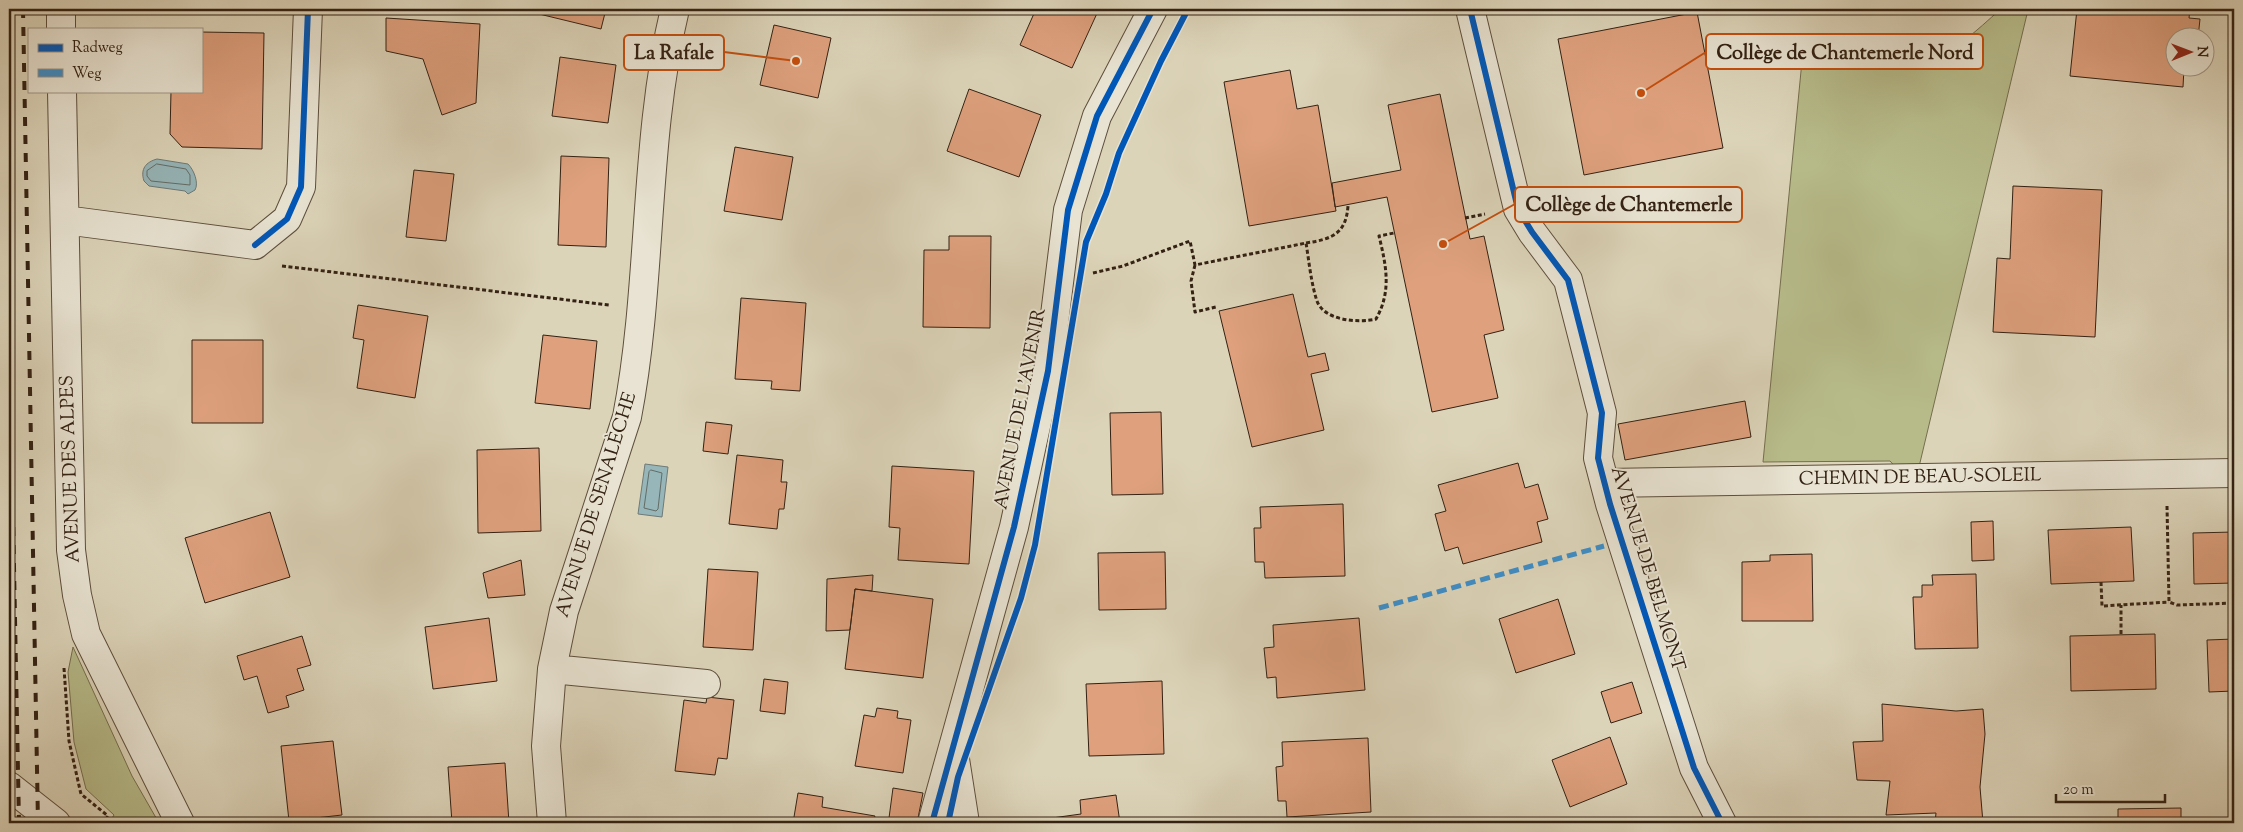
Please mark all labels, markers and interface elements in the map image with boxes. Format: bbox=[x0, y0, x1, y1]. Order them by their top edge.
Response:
legend bbox=[28, 28, 202, 92]
north arrow bbox=[2166, 28, 2216, 78]
callout: Collège de Chantemerle Nord bbox=[1706, 34, 1983, 69]
callout: La Rafale bbox=[624, 35, 724, 70]
text: Radweg bbox=[72, 38, 123, 59]
text: La Rafale bbox=[634, 40, 714, 69]
text: Collège de Chantemerle Nord bbox=[1717, 40, 1974, 69]
text: N bbox=[2191, 46, 2211, 58]
text: Weg bbox=[72, 64, 102, 85]
callout: Collège de Chantemerle bbox=[1515, 187, 1742, 222]
text: Collège de Chantemerle bbox=[1525, 192, 1733, 221]
street label: AVENUE DE L'AVENIR bbox=[988, 306, 1054, 512]
street label: AVENUE DES ALPES bbox=[54, 375, 88, 563]
street label: AVENUE DE SENALÈCHE bbox=[550, 389, 644, 621]
street label: CHEMIN DE BEAU-SOLEIL bbox=[1798, 462, 2042, 494]
street label: AVENUE DE BELMONT bbox=[1603, 463, 1691, 675]
scale bar bbox=[2056, 772, 2164, 804]
text: 20 m bbox=[2063, 780, 2094, 801]

